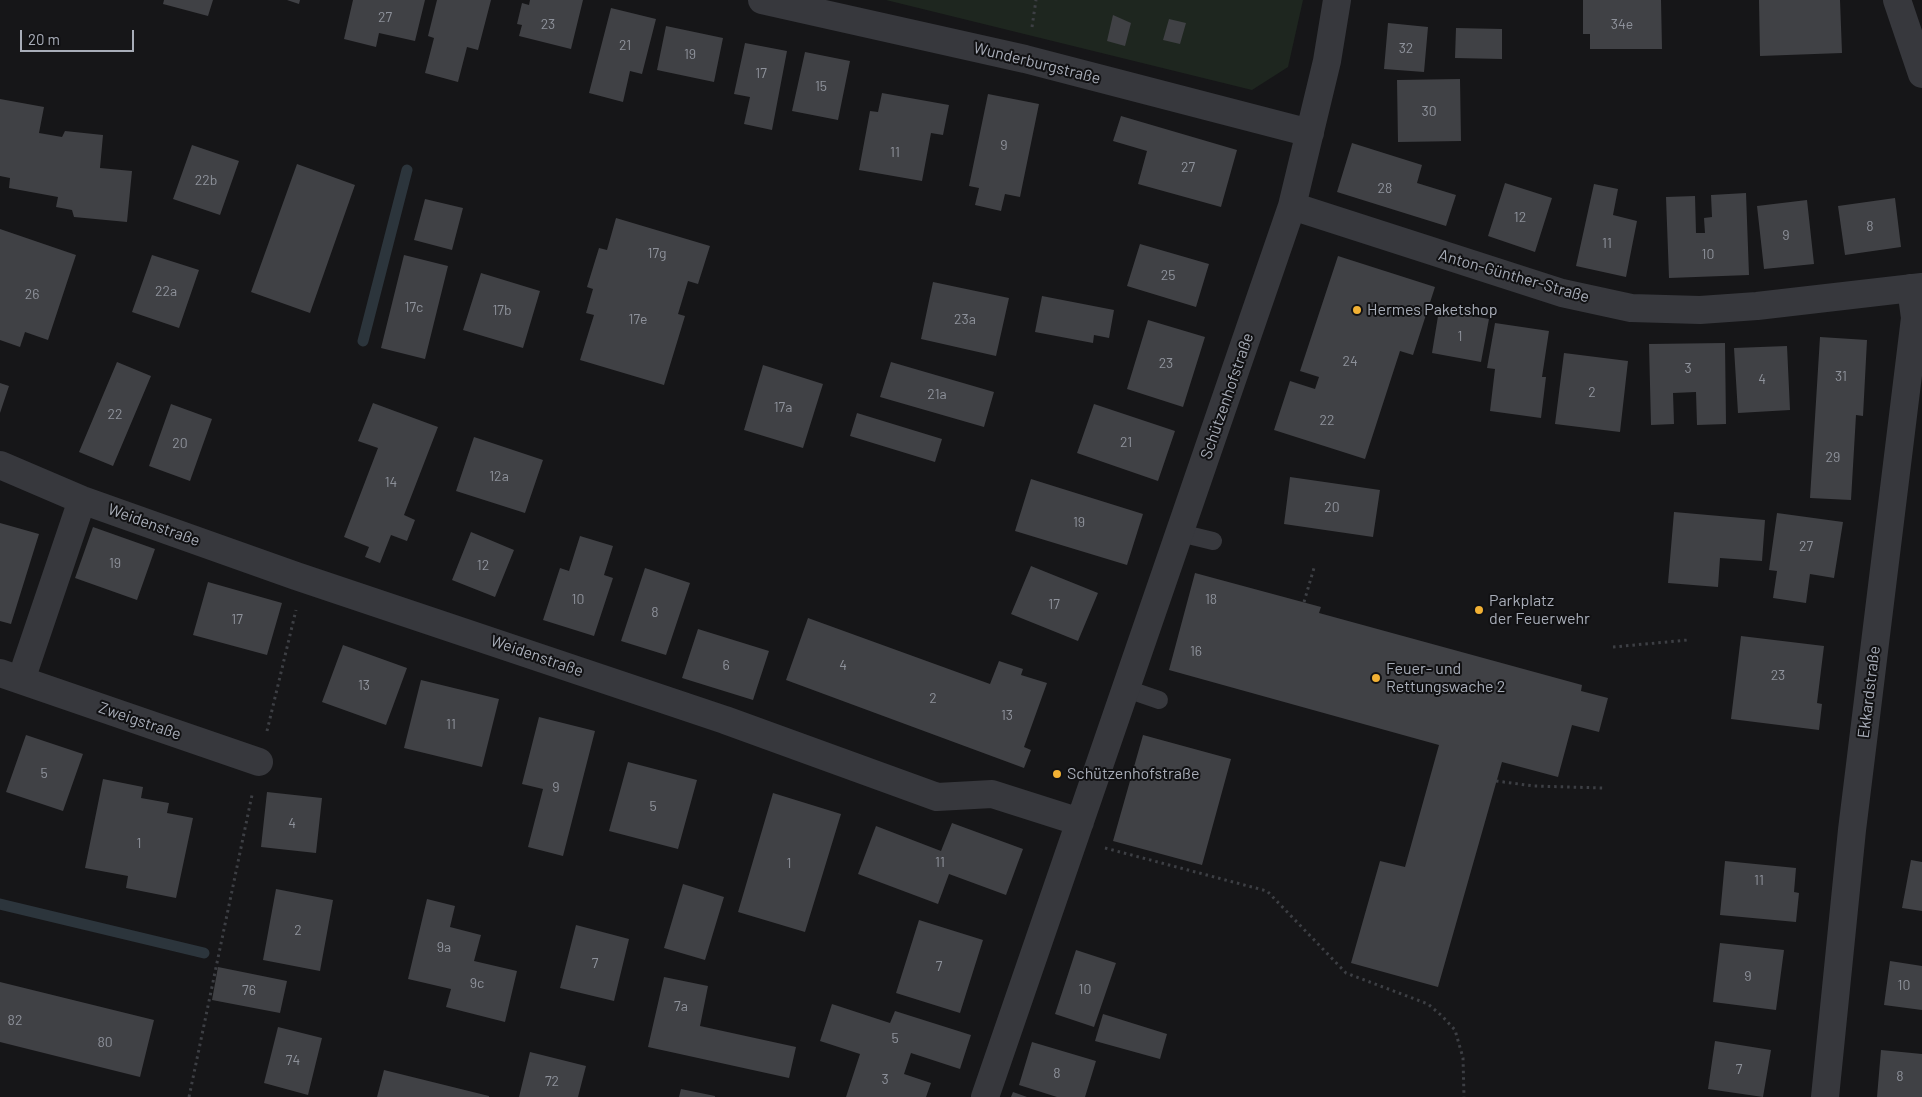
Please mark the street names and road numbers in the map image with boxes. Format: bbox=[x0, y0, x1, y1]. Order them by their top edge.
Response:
street label: Wunderburgstraße bbox=[971, 38, 1103, 88]
street label: Anton-Günther-Straße bbox=[1436, 245, 1592, 307]
street label: Schützenhofstraße bbox=[1196, 330, 1258, 462]
street label: Weidenstraße bbox=[105, 499, 203, 551]
street label: Weidenstraße bbox=[488, 631, 586, 681]
street label: Ekkardstraße bbox=[1854, 645, 1884, 739]
street label: Zweigstraße bbox=[96, 698, 184, 744]

